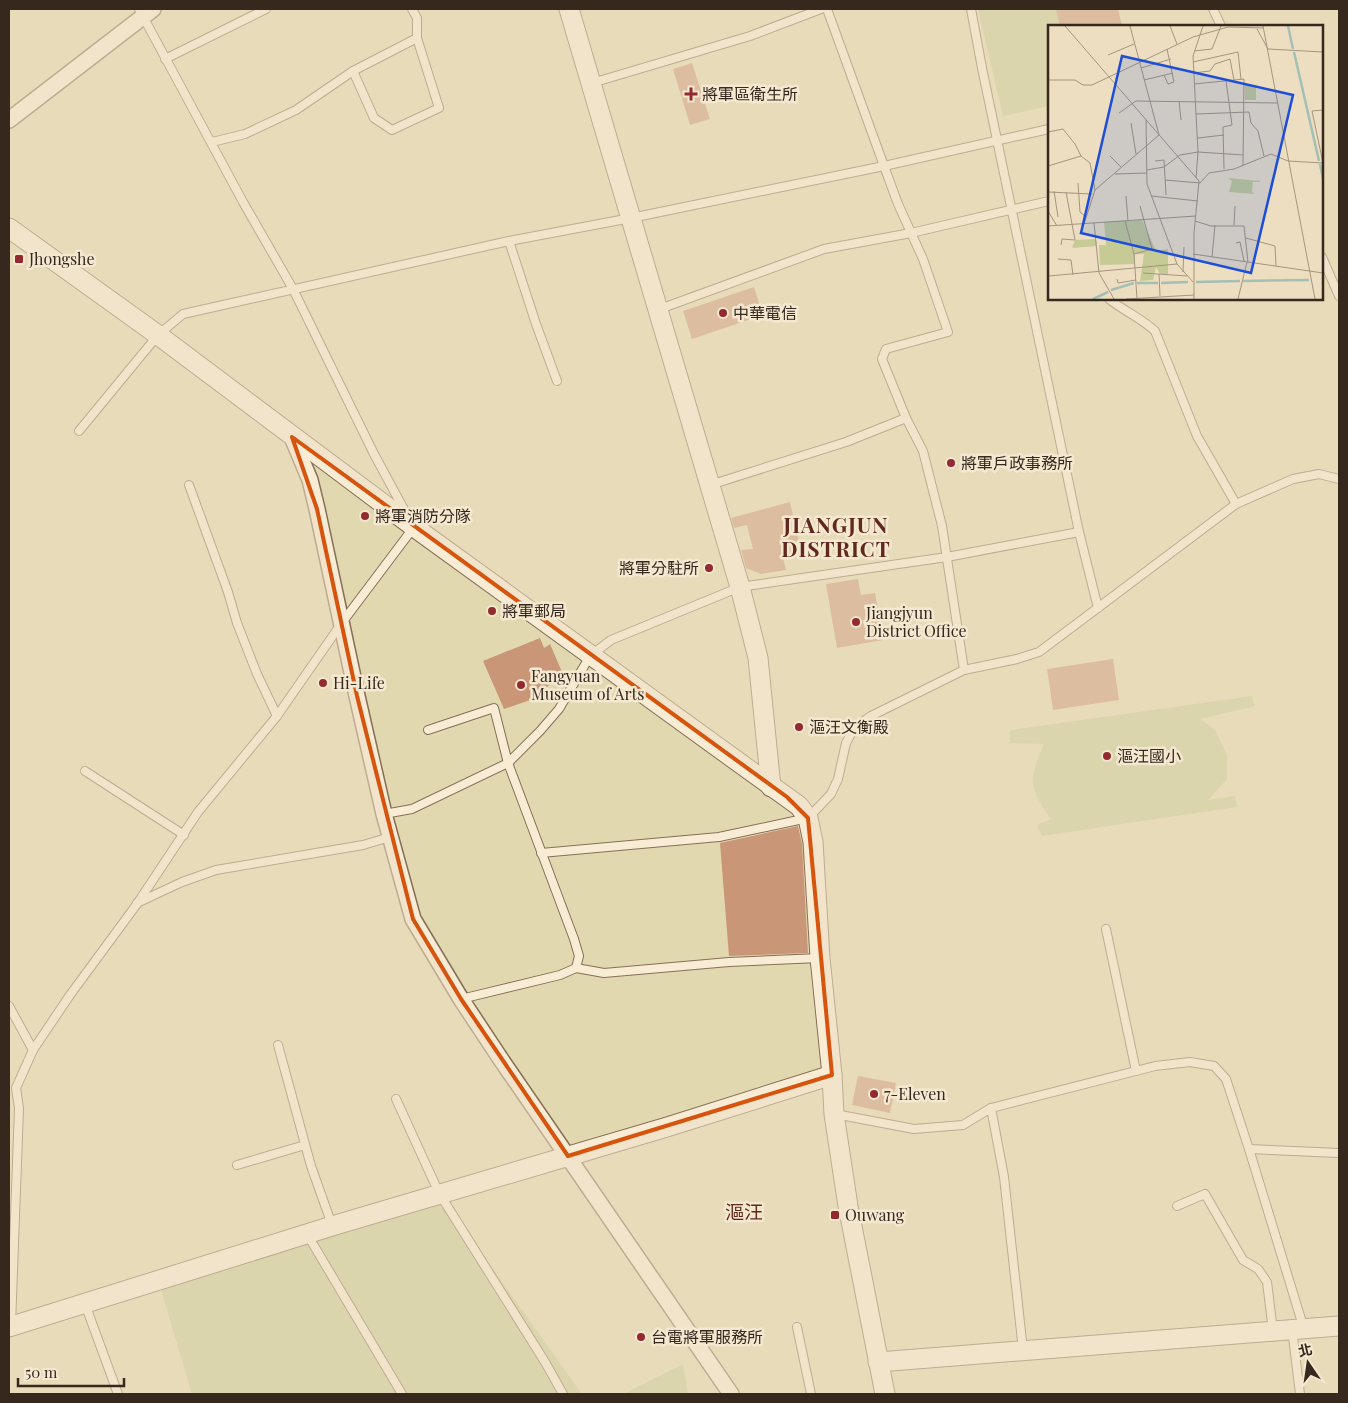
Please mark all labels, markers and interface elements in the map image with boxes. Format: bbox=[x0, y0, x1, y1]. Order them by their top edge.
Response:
inset map bbox=[1048, 25, 1323, 300]
place label: 將軍區衛生所 bbox=[702, 83, 798, 104]
marker: 將軍區衛生所 bbox=[684, 87, 698, 101]
place label: Jhongshe bbox=[28, 248, 95, 269]
marker: Jhongshe bbox=[13, 253, 25, 265]
place label: 中華電信 bbox=[733, 302, 797, 323]
marker: 中華電信 bbox=[717, 307, 729, 319]
place label: 將軍戶政事務所 bbox=[961, 452, 1073, 473]
marker: 將軍戶政事務所 bbox=[945, 457, 957, 469]
place label: 將軍消防分隊 bbox=[375, 505, 471, 526]
marker: 將軍消防分隊 bbox=[359, 510, 371, 522]
district label: JIANGJUN DISTRICT bbox=[781, 510, 891, 562]
place label: 將軍分駐所 bbox=[619, 557, 699, 578]
marker: 將軍分駐所 bbox=[703, 562, 715, 574]
place label: 將軍郵局 bbox=[502, 600, 566, 621]
place label: Jiangjyun District Office bbox=[865, 602, 967, 641]
marker: 將軍郵局 bbox=[486, 605, 498, 617]
marker: Jiangjyun District Office bbox=[850, 616, 862, 628]
place label: Fangyuan Museum of Arts bbox=[531, 665, 644, 704]
place label: Hi-Life bbox=[333, 672, 385, 693]
marker: Hi-Life bbox=[317, 677, 329, 689]
marker: Fangyuan Museum of Arts bbox=[515, 679, 527, 691]
place label: 漚汪文衡殿 bbox=[809, 716, 889, 737]
marker: 漚汪文衡殿 bbox=[793, 721, 805, 733]
place label: 漚汪國小 bbox=[1117, 745, 1181, 766]
marker: 漚汪國小 bbox=[1101, 750, 1113, 762]
place label: 7-Eleven bbox=[884, 1083, 946, 1104]
marker: 7-Eleven bbox=[868, 1088, 880, 1100]
district label: 漚汪 bbox=[725, 1198, 763, 1224]
place label: Ouwang bbox=[845, 1204, 905, 1225]
marker: Ouwang bbox=[829, 1209, 841, 1221]
place label: 台電將軍服務所 bbox=[651, 1326, 763, 1347]
marker: 台電將軍服務所 bbox=[635, 1331, 647, 1343]
north arrow bbox=[1283, 1338, 1333, 1388]
text: 北 bbox=[1296, 1339, 1314, 1361]
scale bar bbox=[18, 1356, 124, 1388]
text: 50 m bbox=[25, 1362, 58, 1382]

